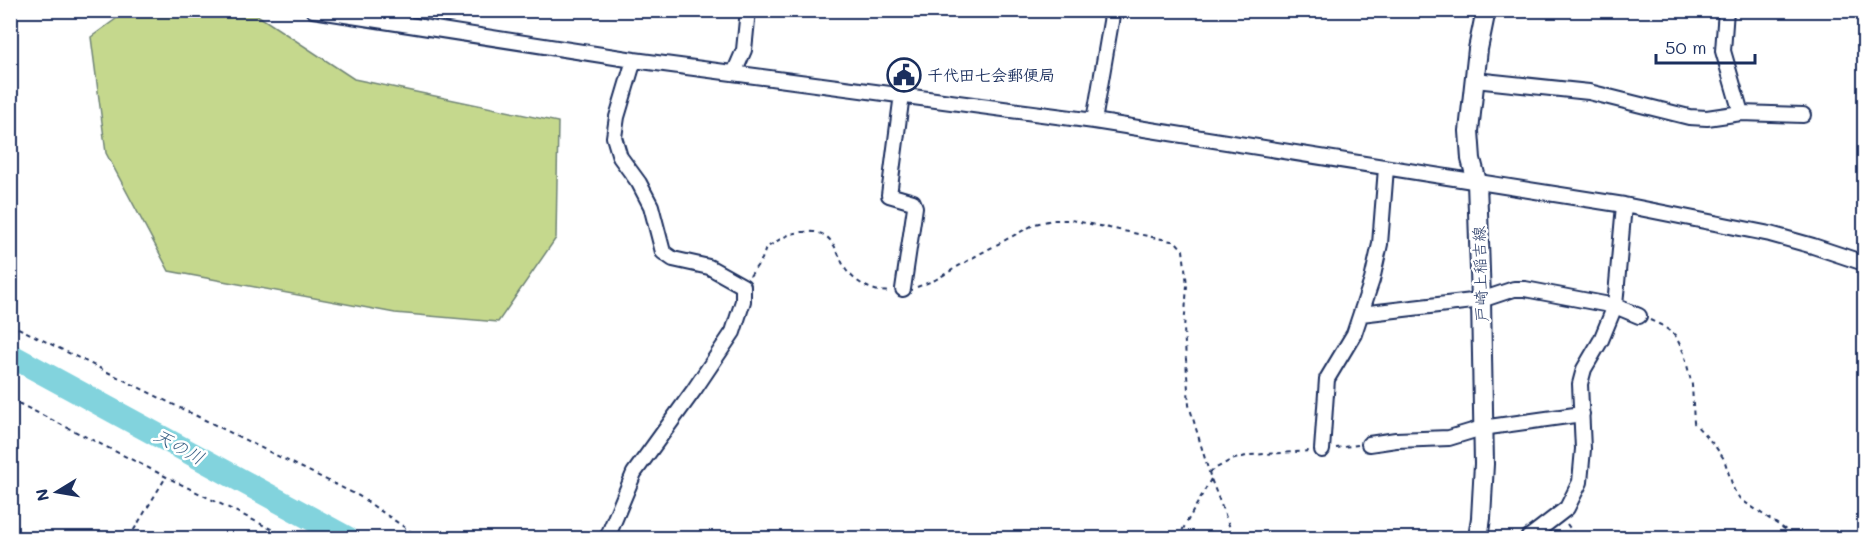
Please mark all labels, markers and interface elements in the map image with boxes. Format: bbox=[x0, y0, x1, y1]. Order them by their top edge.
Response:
scale bar bbox=[1656, 27, 1755, 65]
text: 50 m bbox=[1665, 35, 1707, 59]
public building icon: 千代田七会郵便局 bbox=[886, 57, 922, 93]
place label: 千代田七会郵便局 bbox=[927, 64, 1055, 85]
street label: 戸崎上稲吉線 bbox=[1467, 226, 1492, 322]
water label: 天の川 bbox=[150, 423, 209, 470]
north arrow bbox=[27, 462, 87, 522]
text: N bbox=[30, 487, 53, 503]

